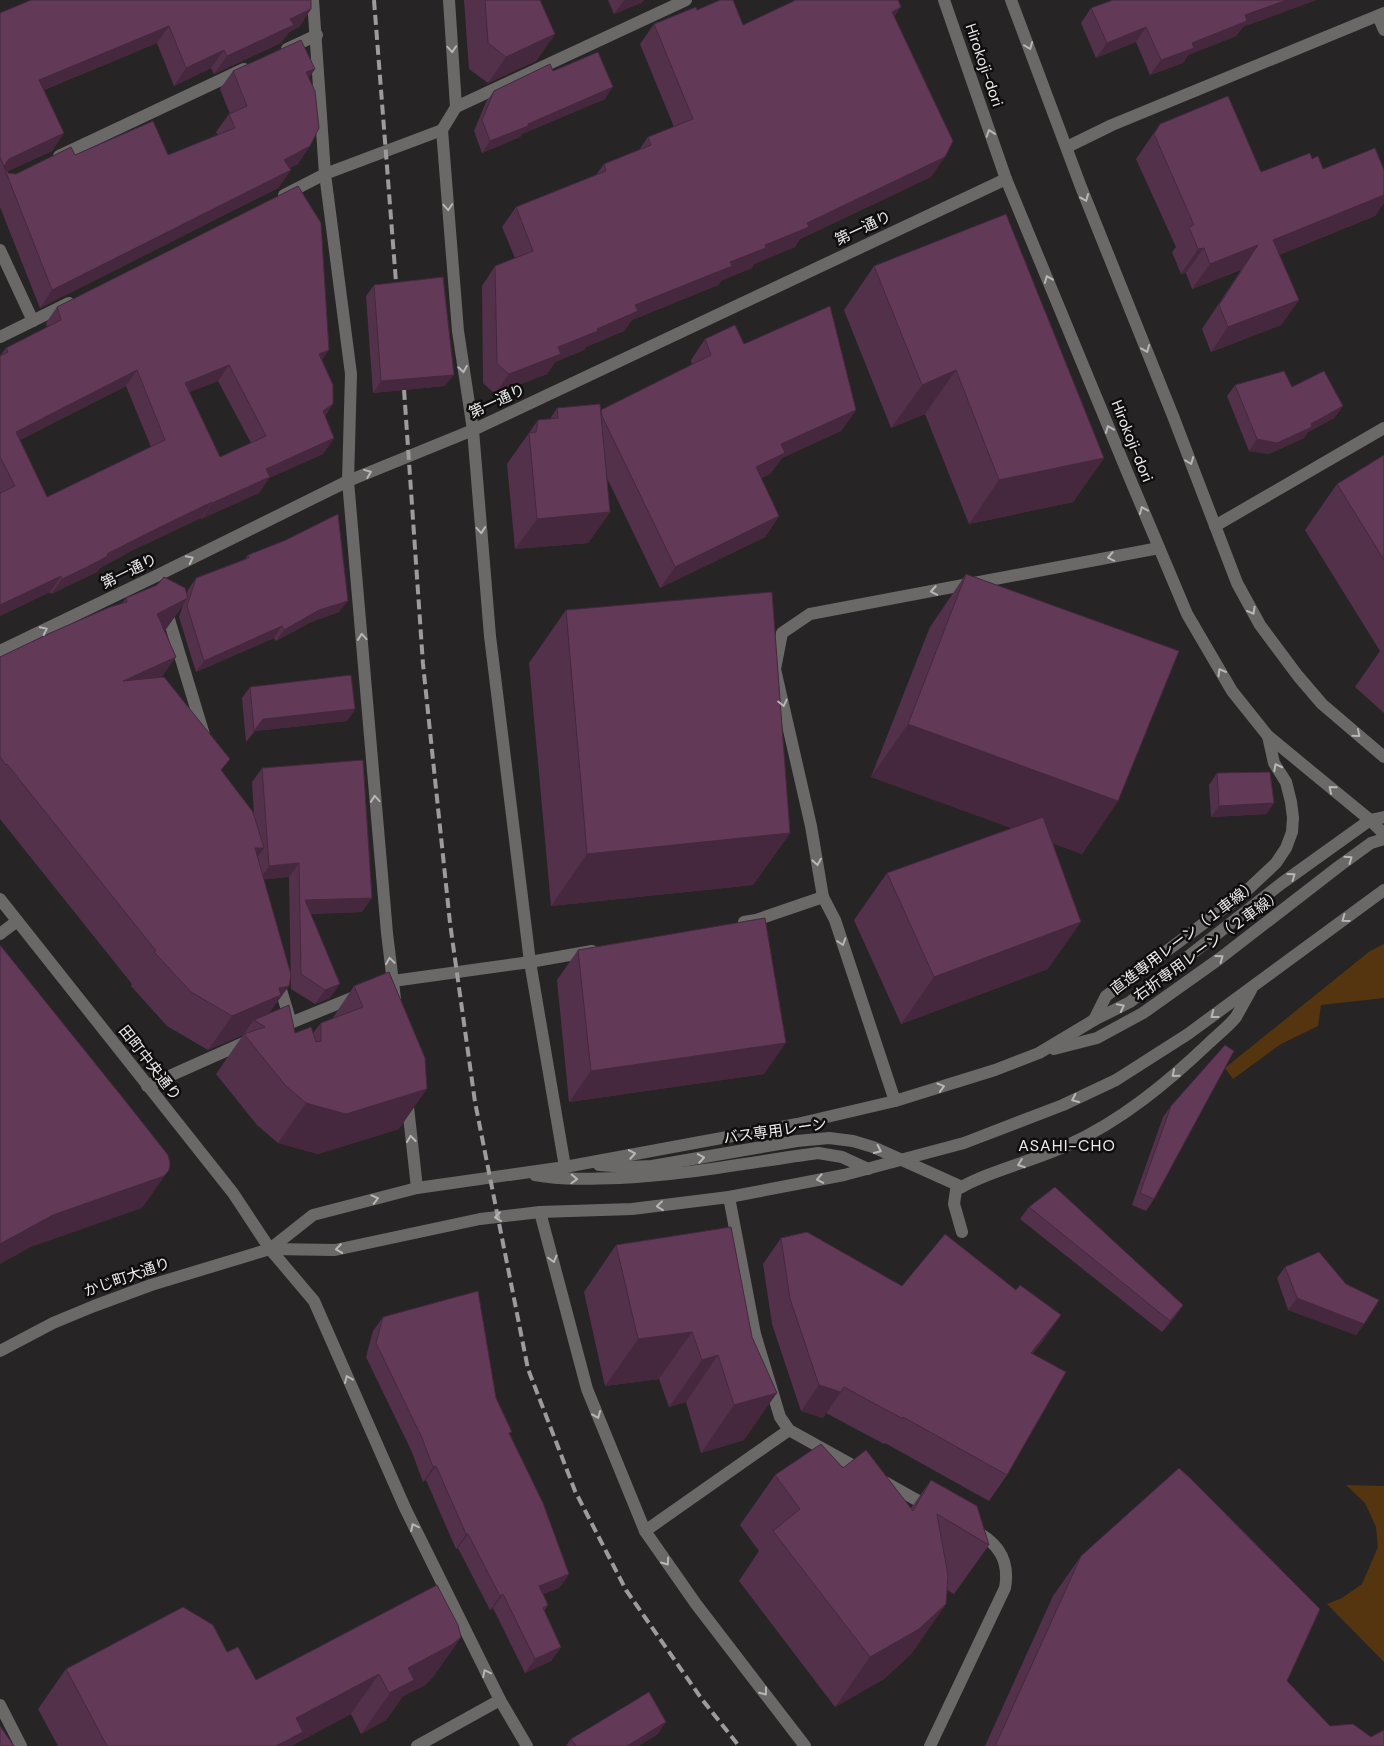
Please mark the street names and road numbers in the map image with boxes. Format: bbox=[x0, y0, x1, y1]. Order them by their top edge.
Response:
street label: Hirokoji-dori bbox=[960, 21, 1008, 109]
street label: 第一通り bbox=[832, 206, 894, 250]
street label: 第一通り bbox=[466, 379, 528, 423]
street label: Hirokoji-dori bbox=[1106, 397, 1158, 485]
street label: 第一通り bbox=[98, 549, 160, 593]
street label: 直進専用レーン（１車線） bbox=[1106, 875, 1262, 999]
street label: 右折専用レーン（２車線） bbox=[1130, 884, 1286, 1006]
street label: 田町中央通り bbox=[114, 1021, 186, 1105]
street label: バス専用レーン bbox=[722, 1114, 828, 1148]
street label: かじ町大通り bbox=[81, 1253, 173, 1301]

